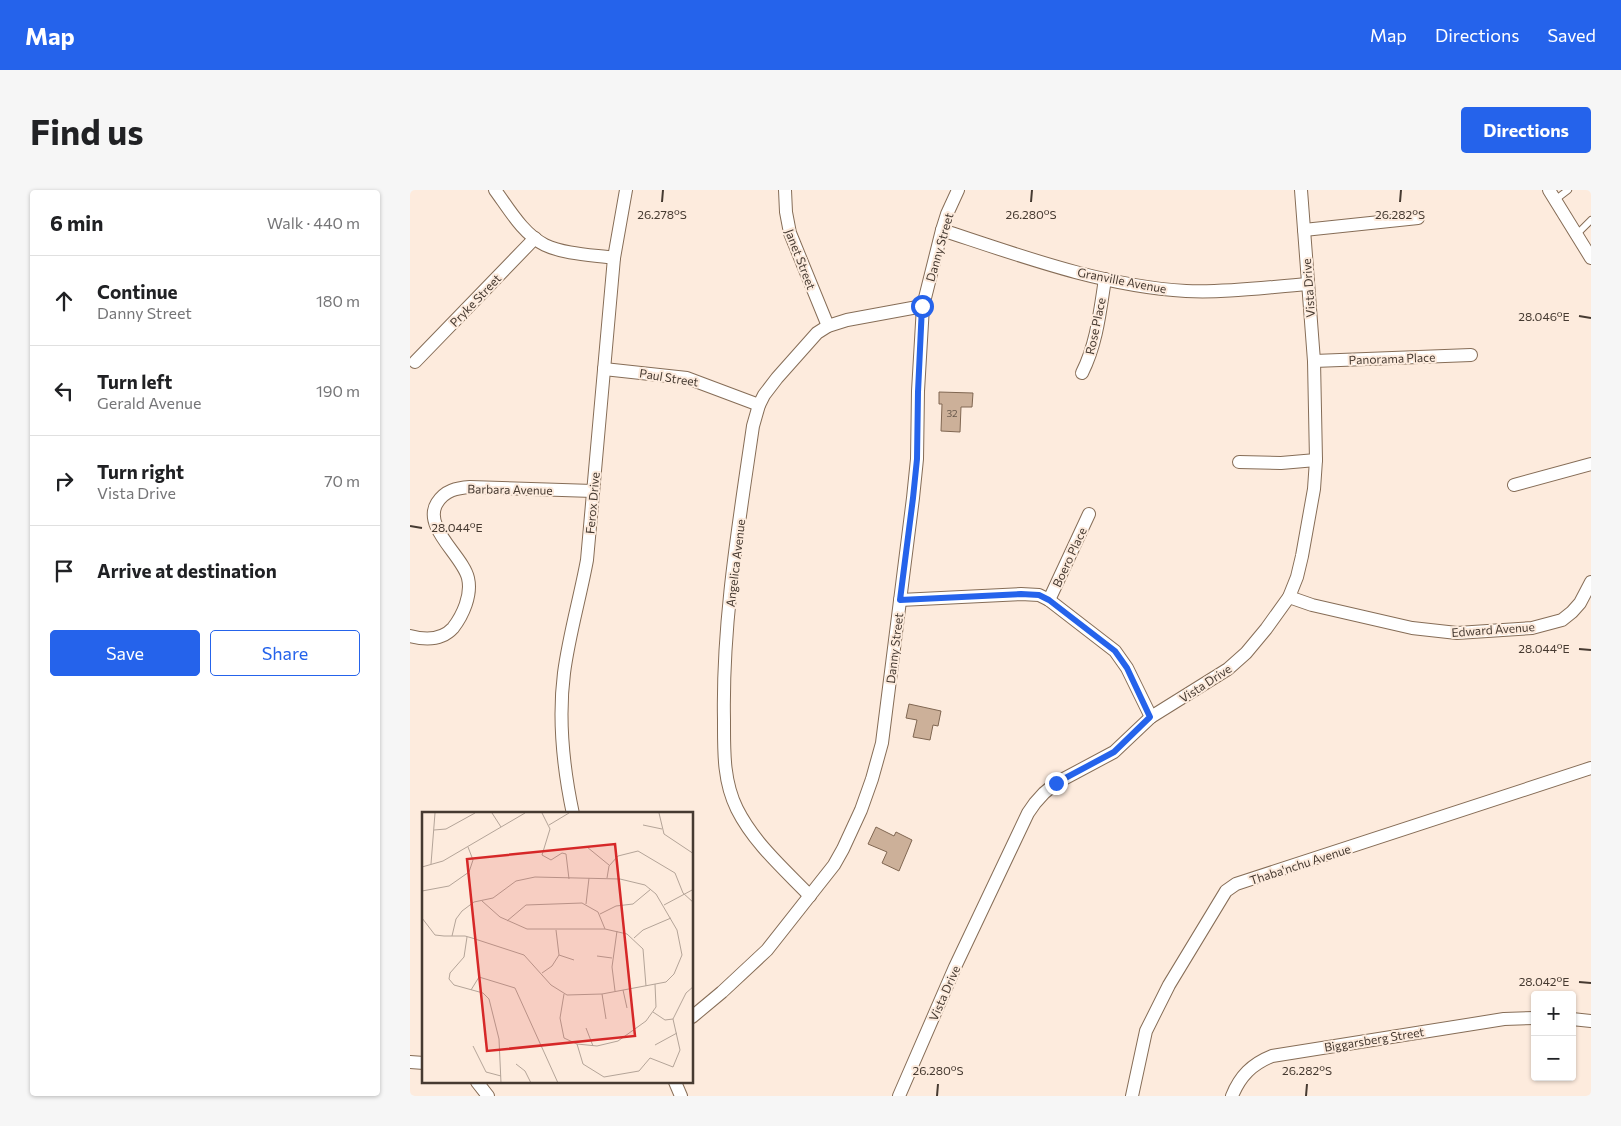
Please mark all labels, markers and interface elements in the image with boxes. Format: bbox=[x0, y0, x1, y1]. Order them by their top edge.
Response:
text: Map bbox=[25, 21, 75, 50]
text: Map bbox=[1370, 24, 1407, 46]
text: Directions bbox=[1435, 24, 1519, 46]
text: Saved bbox=[1547, 24, 1596, 46]
button: Directions bbox=[1461, 107, 1591, 153]
text: Find us bbox=[30, 109, 144, 152]
text: 26.278°S bbox=[637, 207, 687, 221]
text: 26.280°S bbox=[1006, 207, 1056, 221]
text: 26.282°S bbox=[1375, 207, 1425, 221]
text: 6 min bbox=[50, 210, 103, 235]
street label: Danny Street bbox=[922, 211, 956, 283]
text: Walk · 440 m bbox=[267, 213, 360, 232]
street label: Janet Street bbox=[782, 227, 819, 292]
street label: Vista Drive bbox=[1299, 258, 1317, 318]
street label: Granville Avenue bbox=[1076, 264, 1168, 296]
street label: Pryke Street bbox=[447, 271, 503, 329]
text: Continue bbox=[97, 280, 177, 303]
icon: ahead bbox=[50, 287, 78, 315]
text: 180 m bbox=[316, 291, 360, 310]
route start bbox=[911, 295, 934, 318]
street label: Rose Place bbox=[1082, 296, 1108, 356]
text: Danny Street bbox=[97, 303, 192, 322]
text: 28.046°E bbox=[1518, 309, 1570, 323]
street label: Panorama Place bbox=[1348, 349, 1436, 367]
street label: Paul Street bbox=[638, 365, 700, 389]
text: Turn left bbox=[97, 370, 172, 393]
icon: left bbox=[50, 377, 78, 405]
text: 190 m bbox=[316, 381, 360, 400]
text: Gerald Avenue bbox=[97, 393, 201, 412]
house number: 32 bbox=[946, 407, 958, 419]
text: Turn right bbox=[97, 460, 184, 483]
icon: right bbox=[50, 467, 78, 495]
text: 70 m bbox=[324, 471, 360, 490]
street label: Ferox Drive bbox=[582, 471, 602, 535]
street label: Barbara Avenue bbox=[467, 481, 553, 497]
text: Vista Drive bbox=[97, 483, 176, 502]
street label: Angelica Avenue bbox=[723, 518, 747, 608]
text: 28.044°E bbox=[431, 520, 483, 534]
street label: Boero Place bbox=[1049, 525, 1089, 589]
icon: arrive bbox=[50, 557, 78, 585]
text: Arrive at destination bbox=[97, 559, 277, 582]
street label: Danny Street bbox=[883, 612, 905, 684]
street label: Edward Avenue bbox=[1451, 619, 1535, 639]
button: Save bbox=[50, 630, 200, 676]
button: Share bbox=[210, 630, 360, 676]
text: 28.044°E bbox=[1518, 641, 1570, 655]
street label: Vista Drive bbox=[1176, 661, 1234, 705]
route end bbox=[1045, 772, 1068, 795]
inset map bbox=[422, 812, 694, 1084]
street label: Thaba'nchu Avenue bbox=[1248, 841, 1352, 887]
street label: Vista Drive bbox=[926, 963, 962, 1023]
text: 28.042°E bbox=[1519, 974, 1569, 988]
map controls bbox=[1531, 991, 1576, 1081]
button: + bbox=[1531, 991, 1576, 1036]
street label: Biggarsberg Street bbox=[1323, 1024, 1425, 1054]
button: − bbox=[1531, 1036, 1576, 1081]
text: 26.280°S bbox=[913, 1063, 963, 1077]
text: 26.282°S bbox=[1282, 1063, 1332, 1077]

